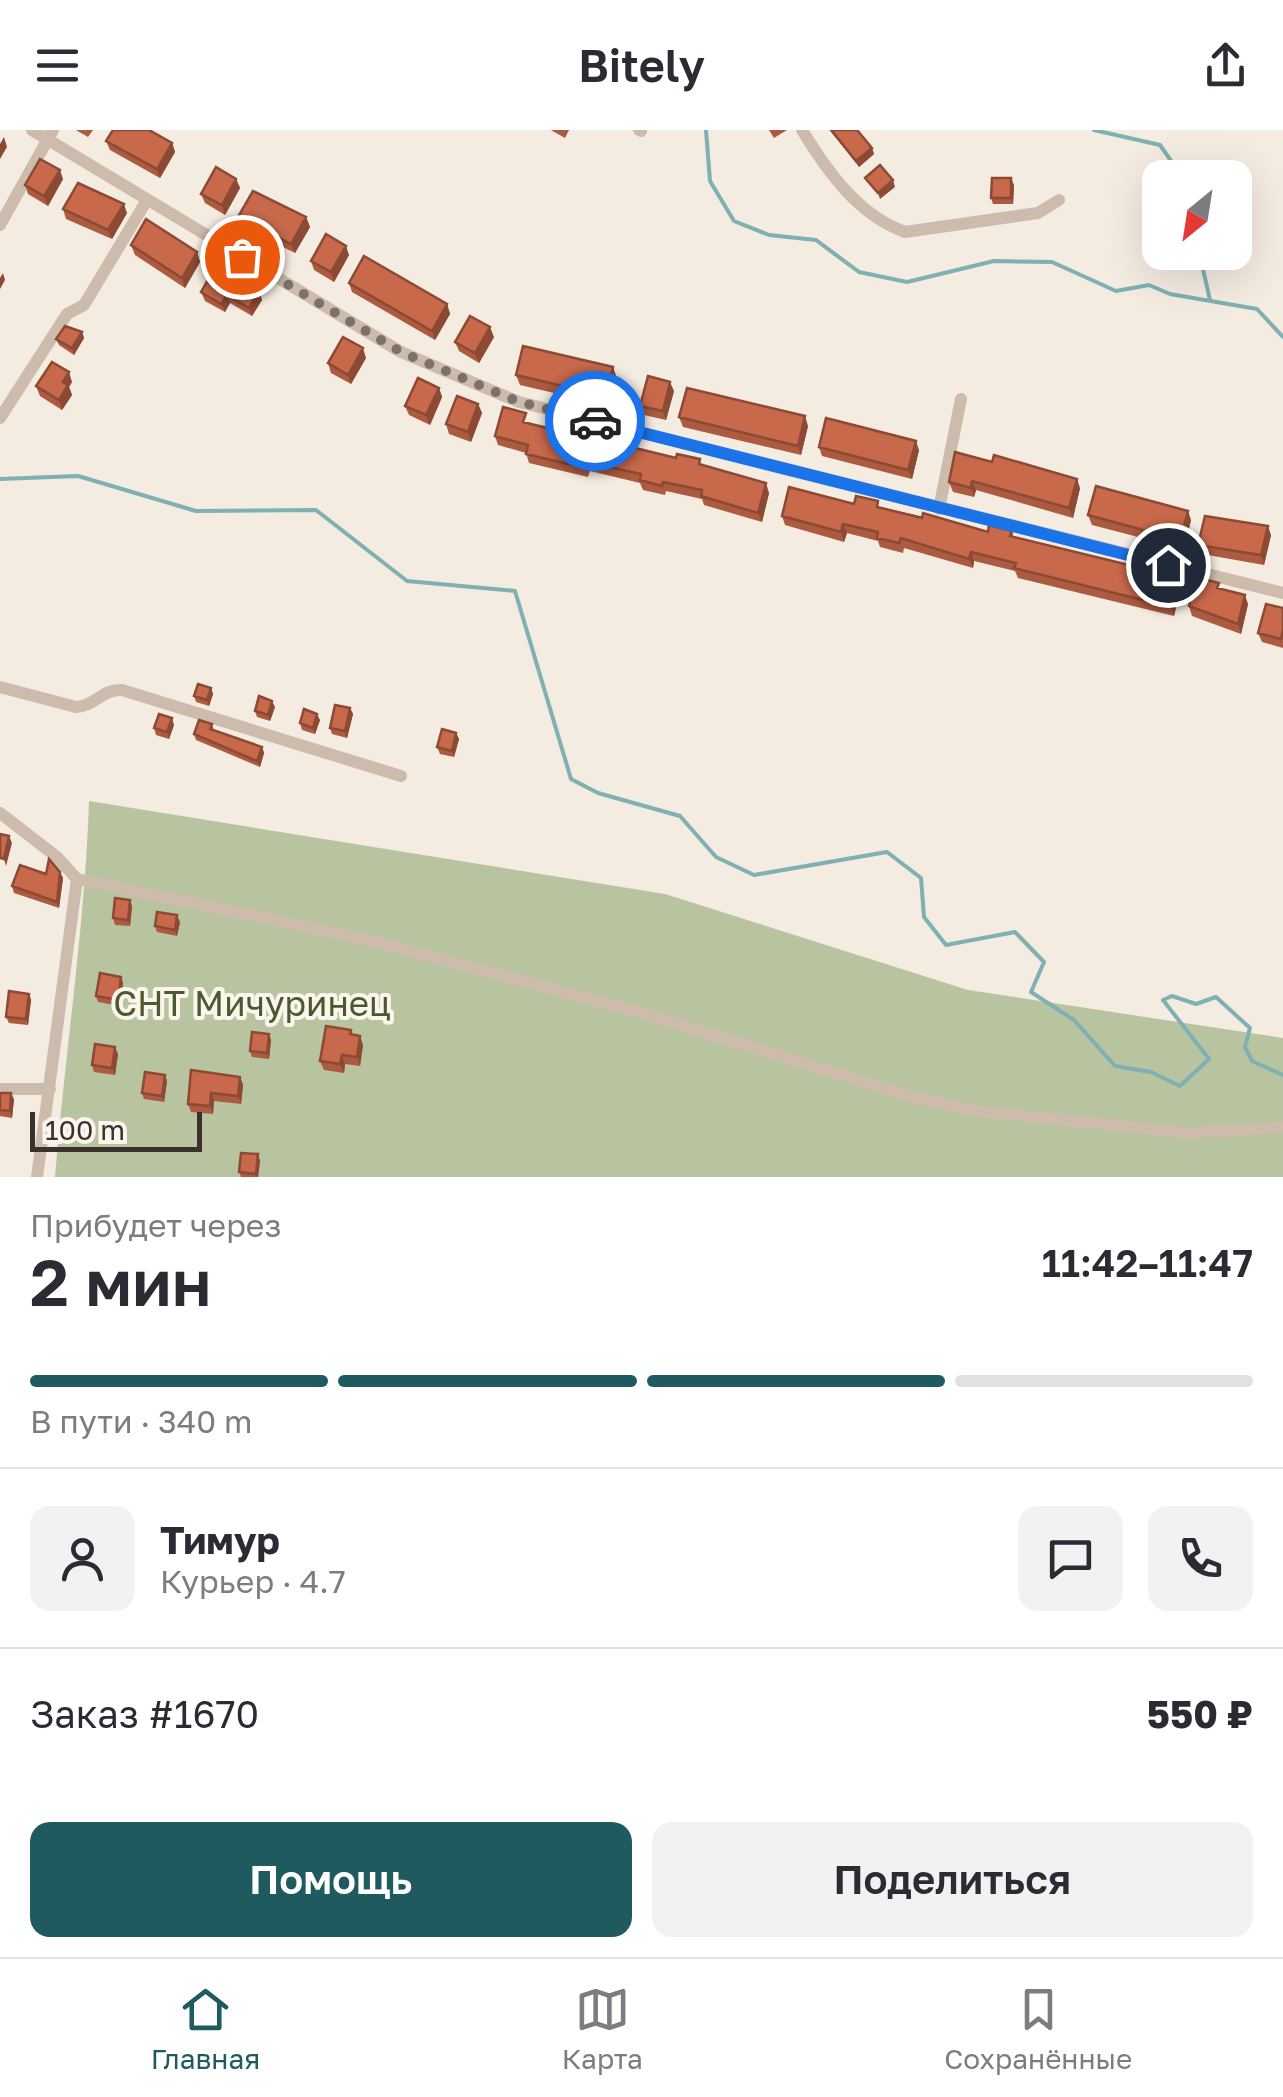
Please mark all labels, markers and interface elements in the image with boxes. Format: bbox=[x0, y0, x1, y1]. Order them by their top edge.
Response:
icon: menu bbox=[30, 38, 85, 93]
text: Bitely bbox=[578, 38, 705, 92]
icon: share bbox=[1198, 38, 1253, 93]
north arrow bbox=[1142, 160, 1252, 270]
map controls bbox=[1142, 160, 1252, 270]
pin bbox=[200, 215, 285, 300]
icon: bag bbox=[215, 230, 270, 285]
courier bbox=[545, 371, 645, 471]
icon: car bbox=[568, 394, 623, 449]
pin bbox=[1126, 523, 1211, 608]
icon: home bbox=[1141, 538, 1196, 593]
park label: СНТ Мичуринец bbox=[113, 982, 391, 1024]
scale bar bbox=[30, 1107, 202, 1151]
text: 100 m bbox=[45, 1113, 125, 1146]
text: Прибудет через bbox=[30, 1206, 281, 1244]
text: 11:42–11:47 bbox=[1042, 1240, 1253, 1285]
text: 2 мин bbox=[30, 1242, 211, 1320]
text: В пути · 340 m bbox=[30, 1402, 252, 1440]
button: person bbox=[30, 1506, 135, 1611]
button: chat bbox=[1018, 1506, 1123, 1611]
button: phone bbox=[1148, 1506, 1253, 1611]
text: Тимур bbox=[160, 1517, 280, 1562]
text: Курьер · 4.7 bbox=[160, 1562, 346, 1600]
text: Заказ #1670 bbox=[30, 1691, 259, 1736]
text: 550 ₽ bbox=[1147, 1691, 1253, 1736]
button: Помощь bbox=[30, 1822, 632, 1937]
button: Поделиться bbox=[652, 1822, 1253, 1937]
tab: Главная bbox=[151, 1982, 260, 2075]
tab: Карта bbox=[562, 1982, 643, 2075]
tab: Сохранённые bbox=[944, 1982, 1132, 2075]

